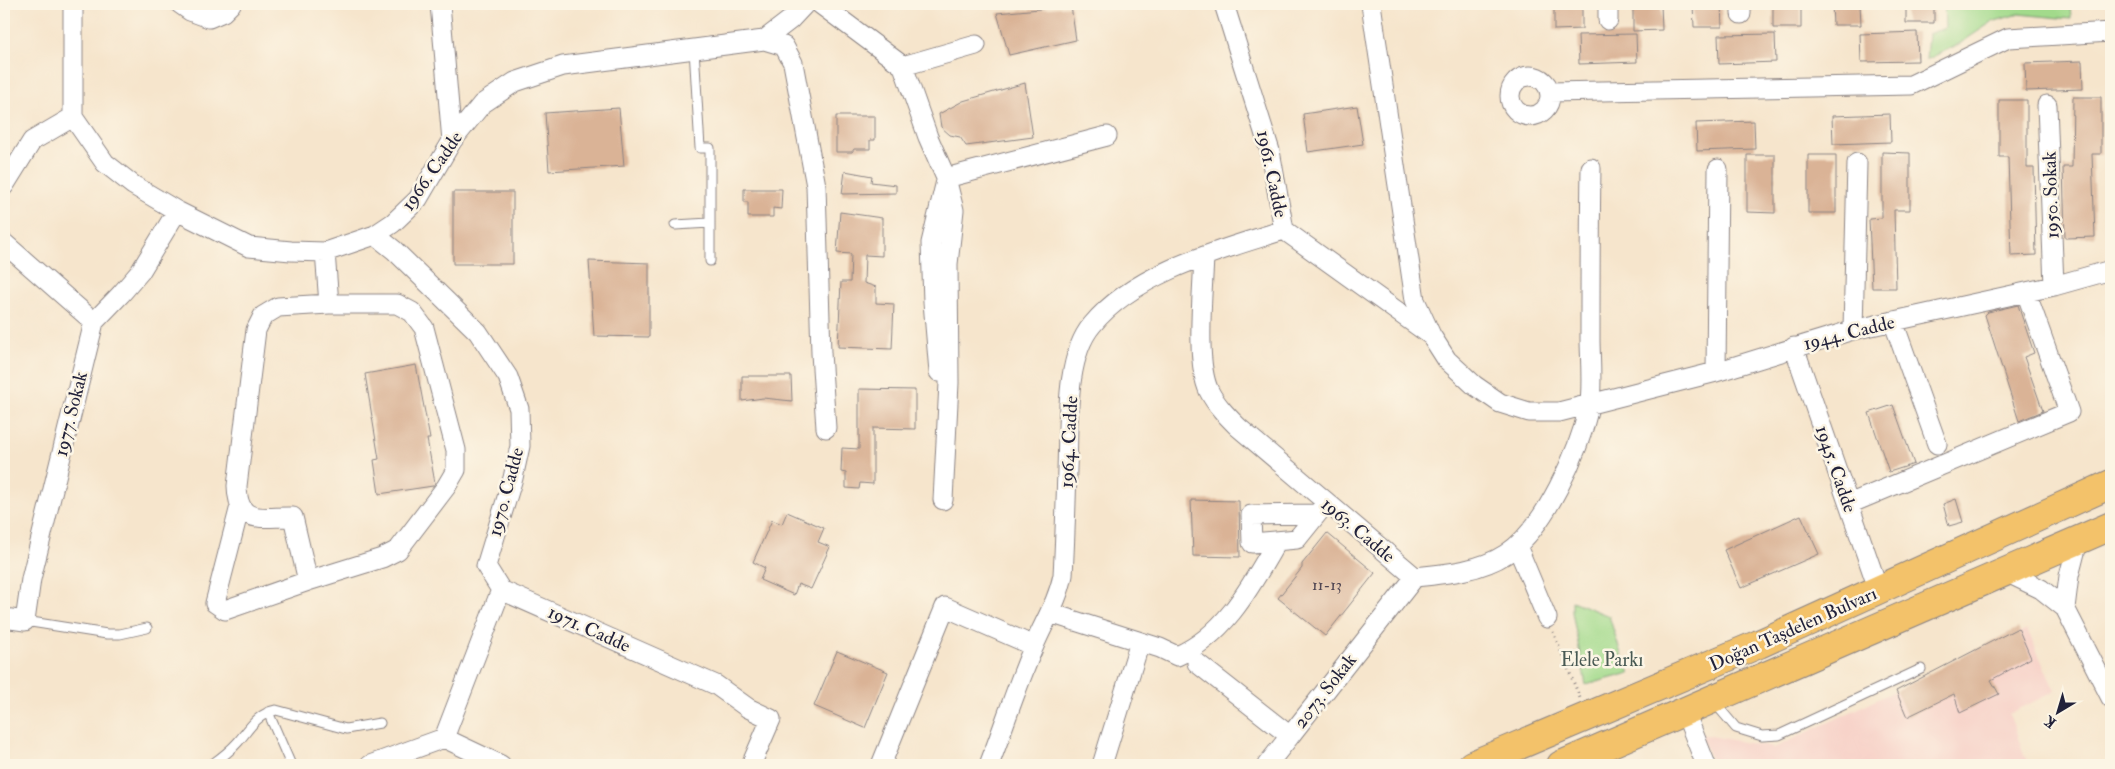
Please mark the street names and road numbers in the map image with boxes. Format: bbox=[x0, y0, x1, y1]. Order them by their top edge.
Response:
street label: 1966. Cadde bbox=[396, 127, 468, 215]
street label: 1961. Cadde bbox=[1251, 128, 1293, 220]
street label: 1950. Sokak bbox=[2037, 151, 2065, 239]
street label: 1944. Cadde bbox=[1801, 310, 1897, 356]
street label: 1977. Sokak bbox=[49, 369, 93, 459]
street label: 1964. Cadde bbox=[1055, 395, 1083, 489]
street label: 1945. Cadde bbox=[1810, 422, 1862, 516]
street label: 1970. Cadde bbox=[483, 445, 529, 539]
street label: 1963. Cadde bbox=[1316, 492, 1400, 568]
street label: Doğan Taşdelen Bulvarı bbox=[1706, 581, 1880, 677]
street label: 1971. Cadde bbox=[544, 600, 634, 658]
street label: 2073. Sokak bbox=[1288, 649, 1362, 733]

